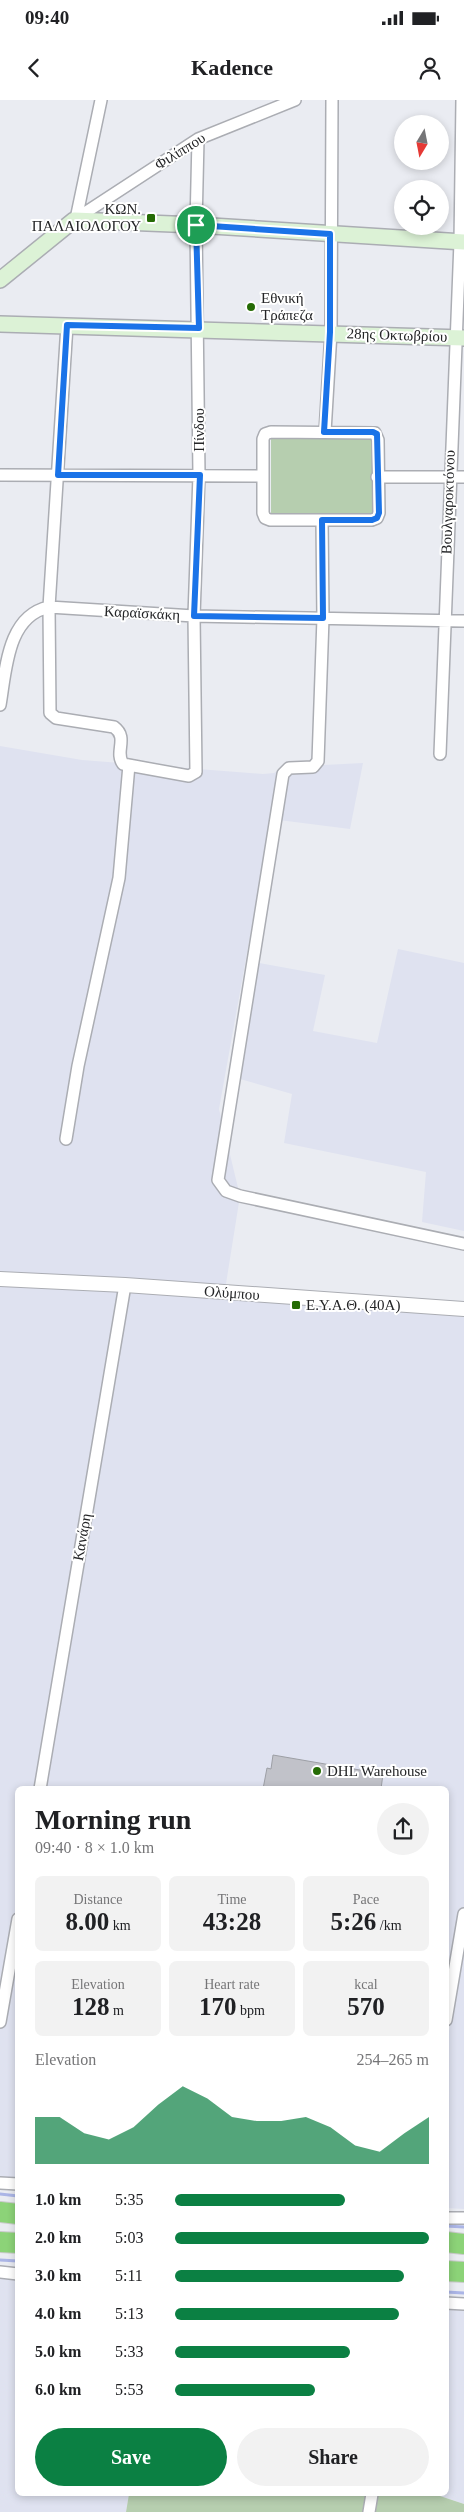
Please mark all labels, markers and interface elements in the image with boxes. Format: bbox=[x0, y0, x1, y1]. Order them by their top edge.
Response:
text: 09:40 bbox=[25, 7, 69, 28]
icon: back bbox=[20, 54, 48, 82]
icon: person bbox=[416, 54, 444, 82]
text: Kadence bbox=[191, 55, 273, 80]
north arrow bbox=[394, 115, 449, 170]
map controls bbox=[394, 115, 449, 235]
street label: Φιλίππου bbox=[152, 129, 208, 173]
button: locate bbox=[394, 180, 449, 235]
place label: ΚΩΝ. ΠΑΛΑΙΟΛΟΓΟΥ bbox=[32, 201, 141, 234]
pin bbox=[175, 204, 217, 246]
icon: arrive bbox=[182, 211, 210, 239]
marker: ΚΩΝ. ΠΑΛΑΙΟΛΟΓΟΥ bbox=[145, 212, 157, 224]
place label: Εθνική Τράπεζα bbox=[261, 290, 313, 323]
marker: Εθνική Τράπεζα bbox=[245, 301, 257, 313]
street label: 28ης Οκτωβρίου bbox=[346, 325, 448, 345]
street label: Πίνδου bbox=[191, 408, 207, 452]
street label: Βουλγαροκτόνου bbox=[438, 450, 458, 554]
street label: Καραϊσκάκη bbox=[103, 603, 181, 623]
street label: Ολύμπου bbox=[204, 1283, 260, 1303]
place label: Ε.Υ.Α.Θ. (40Α) bbox=[306, 1297, 400, 1314]
marker: Ε.Υ.Α.Θ. (40Α) bbox=[290, 1299, 302, 1311]
street label: Κανάρη bbox=[70, 1512, 94, 1562]
place label: DHL Warehouse bbox=[327, 1763, 427, 1779]
marker: DHL Warehouse bbox=[311, 1765, 323, 1777]
button: share bbox=[377, 1803, 429, 1855]
text: Morning run bbox=[35, 1804, 191, 1835]
text: 09:40 · 8 × 1.0 km bbox=[35, 1839, 154, 1856]
text: Distance bbox=[74, 1892, 122, 1907]
text: Time bbox=[217, 1892, 247, 1907]
text: Pace bbox=[353, 1892, 379, 1907]
text: 8.00 bbox=[65, 1908, 109, 1935]
text: 43:28 bbox=[203, 1908, 261, 1935]
text: 5:26 bbox=[330, 1908, 376, 1935]
text: km bbox=[109, 1918, 131, 1933]
text: /km bbox=[376, 1918, 402, 1933]
text: Elevation bbox=[71, 1977, 125, 1992]
text: Heart rate bbox=[204, 1977, 260, 1992]
text: kcal bbox=[354, 1977, 378, 1992]
text: 128 bbox=[72, 1993, 110, 2020]
text: 170 bbox=[199, 1993, 237, 2020]
text: 570 bbox=[347, 1993, 385, 2020]
text: m bbox=[110, 2003, 124, 2018]
text: bpm bbox=[237, 2003, 265, 2018]
text: Elevation bbox=[35, 2051, 96, 2068]
text: 254–265 m bbox=[357, 2051, 429, 2068]
text: 1.0 km bbox=[35, 2191, 81, 2208]
text: 5:35 bbox=[115, 2191, 143, 2208]
text: 2.0 km bbox=[35, 2229, 81, 2246]
text: 5:03 bbox=[115, 2229, 143, 2246]
text: 3.0 km bbox=[35, 2267, 81, 2284]
text: 5:11 bbox=[115, 2267, 143, 2284]
text: 4.0 km bbox=[35, 2305, 81, 2322]
text: 5:13 bbox=[115, 2305, 143, 2322]
text: 5.0 km bbox=[35, 2343, 81, 2360]
text: 5:33 bbox=[115, 2343, 143, 2360]
text: 6.0 km bbox=[35, 2381, 81, 2398]
text: 5:53 bbox=[115, 2381, 143, 2398]
button: Save bbox=[35, 2428, 227, 2486]
button: Share bbox=[237, 2428, 429, 2486]

